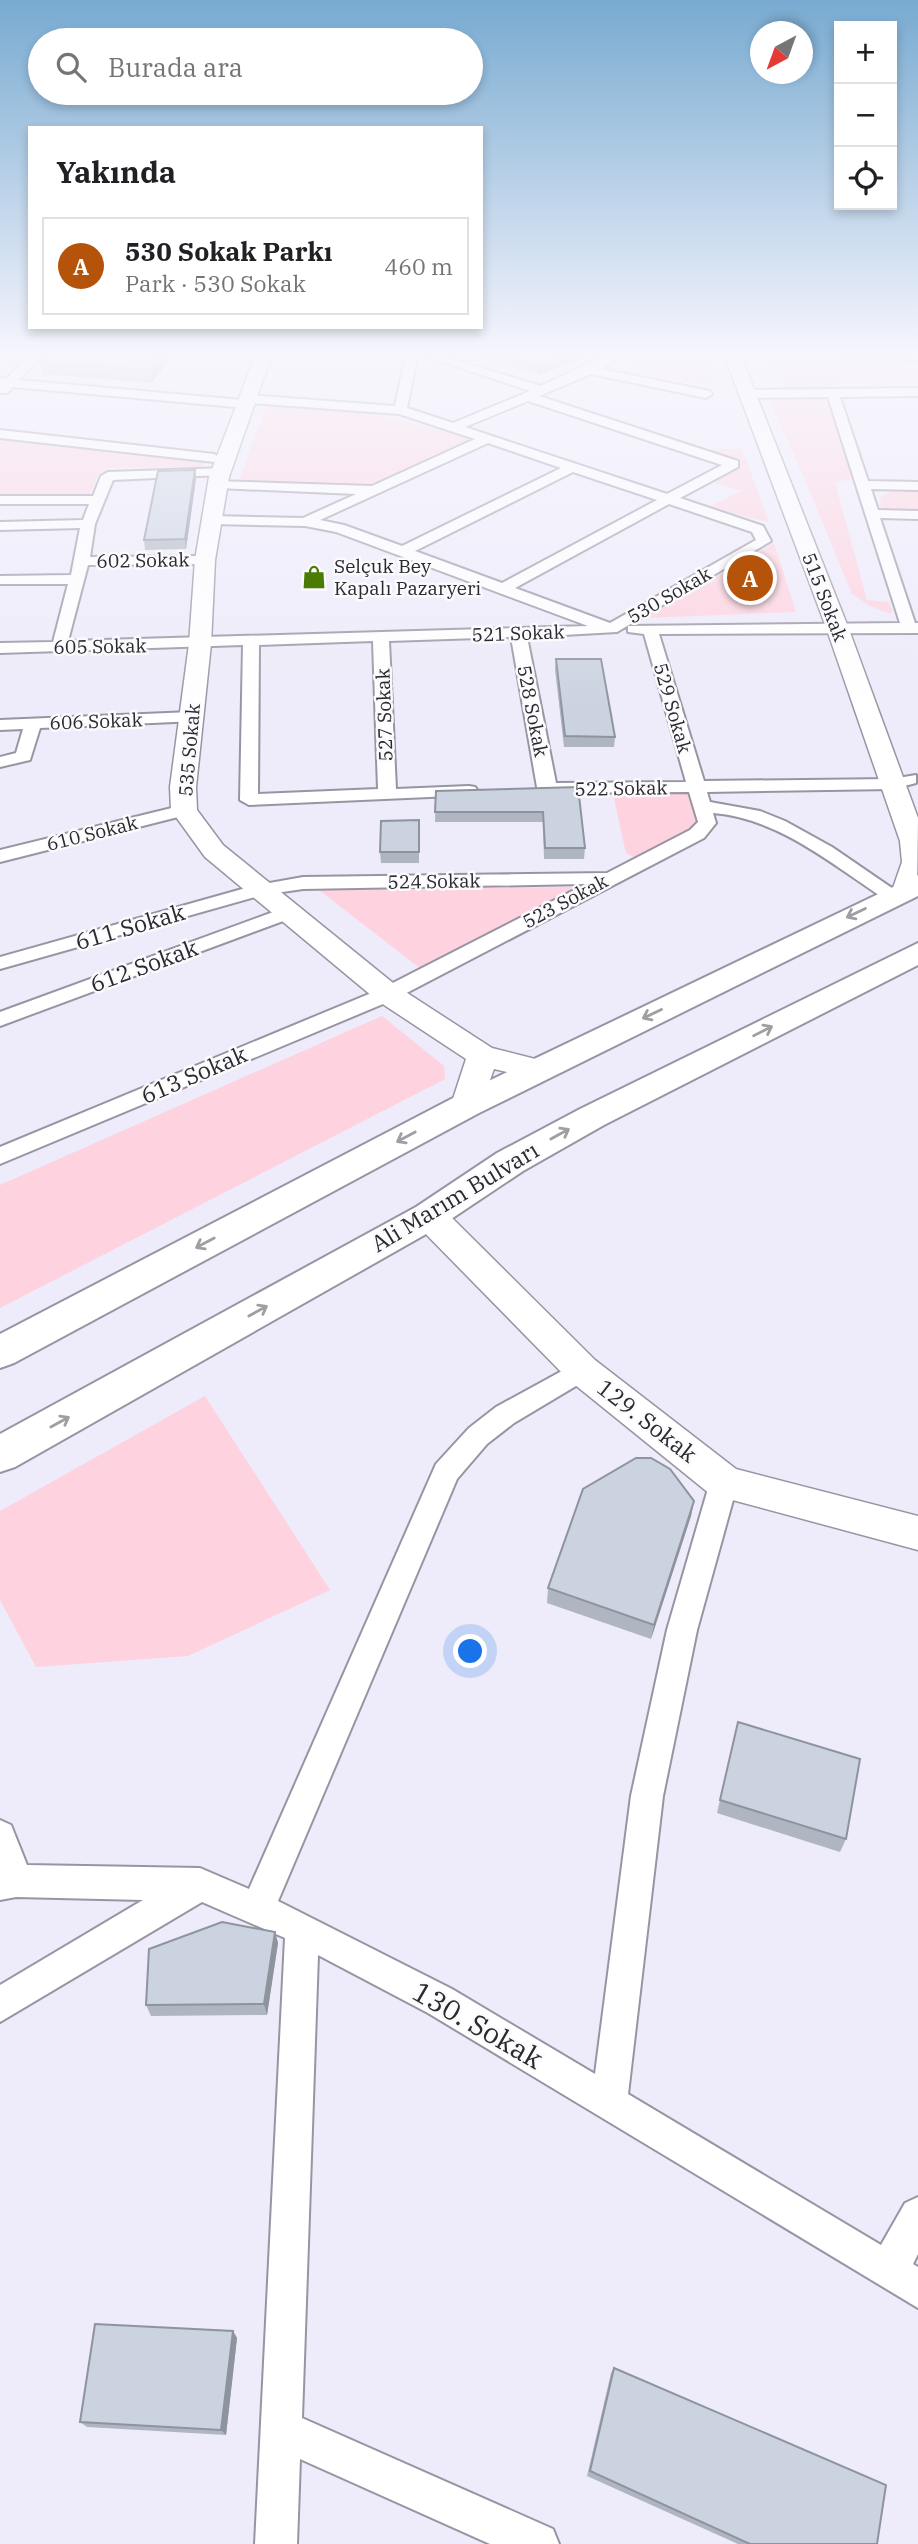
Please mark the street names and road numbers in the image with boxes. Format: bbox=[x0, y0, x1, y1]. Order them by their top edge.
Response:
street label: 602 Sokak bbox=[96, 547, 190, 573]
street label: 515 Sokak bbox=[797, 549, 853, 645]
street label: 530 Sokak bbox=[623, 561, 715, 629]
street label: 521 Sokak bbox=[471, 619, 565, 647]
street label: 605 Sokak bbox=[53, 633, 147, 659]
street label: 529 Sokak bbox=[649, 660, 697, 756]
street label: 528 Sokak bbox=[512, 663, 554, 759]
street label: 527 Sokak bbox=[370, 668, 398, 762]
street label: 535 Sokak bbox=[173, 703, 205, 797]
street label: 606 Sokak bbox=[49, 707, 143, 735]
street label: 522 Sokak bbox=[574, 775, 668, 801]
street label: 610 Sokak bbox=[44, 810, 140, 856]
street label: 524 Sokak bbox=[387, 868, 481, 894]
street label: 523 Sokak bbox=[518, 869, 612, 933]
street label: 611 Sokak bbox=[71, 896, 189, 956]
street label: 612 Sokak bbox=[86, 932, 202, 998]
street label: 613 Sokak bbox=[136, 1038, 252, 1110]
street label: Ali Marım Bulvarı bbox=[365, 1134, 544, 1258]
street label: 129. Sokak bbox=[592, 1372, 704, 1469]
street label: 130. Sokak bbox=[406, 1972, 551, 2077]

